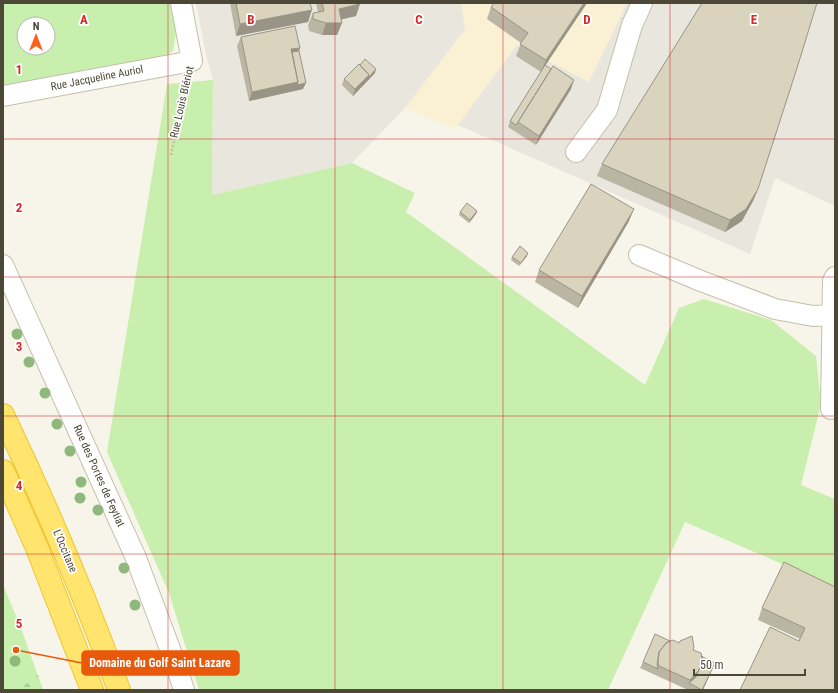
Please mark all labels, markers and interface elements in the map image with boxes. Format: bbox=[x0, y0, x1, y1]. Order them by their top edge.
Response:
text: A bbox=[80, 12, 88, 27]
text: B bbox=[247, 12, 255, 27]
text: C bbox=[415, 12, 423, 27]
text: D bbox=[583, 12, 591, 27]
text: E bbox=[751, 12, 758, 27]
north arrow bbox=[16, 16, 56, 56]
text: N bbox=[33, 20, 40, 33]
text: 1 bbox=[16, 62, 22, 77]
street label: Rue Jacqueline Auriol bbox=[50, 63, 144, 93]
street label: Rue Louis Blériot bbox=[167, 65, 197, 139]
text: 2 bbox=[16, 200, 23, 215]
text: 3 bbox=[16, 339, 22, 354]
street label: Rue des Portes de Feytiat bbox=[71, 423, 127, 529]
text: 4 bbox=[16, 478, 23, 493]
street label: L'Occitane bbox=[50, 528, 80, 574]
text: 5 bbox=[16, 616, 23, 631]
callout: Domaine du Golf Saint Lazare bbox=[82, 651, 239, 675]
scale bar bbox=[694, 651, 805, 677]
text: Domaine du Golf Saint Lazare bbox=[89, 656, 231, 670]
text: 50 m bbox=[700, 658, 724, 672]

